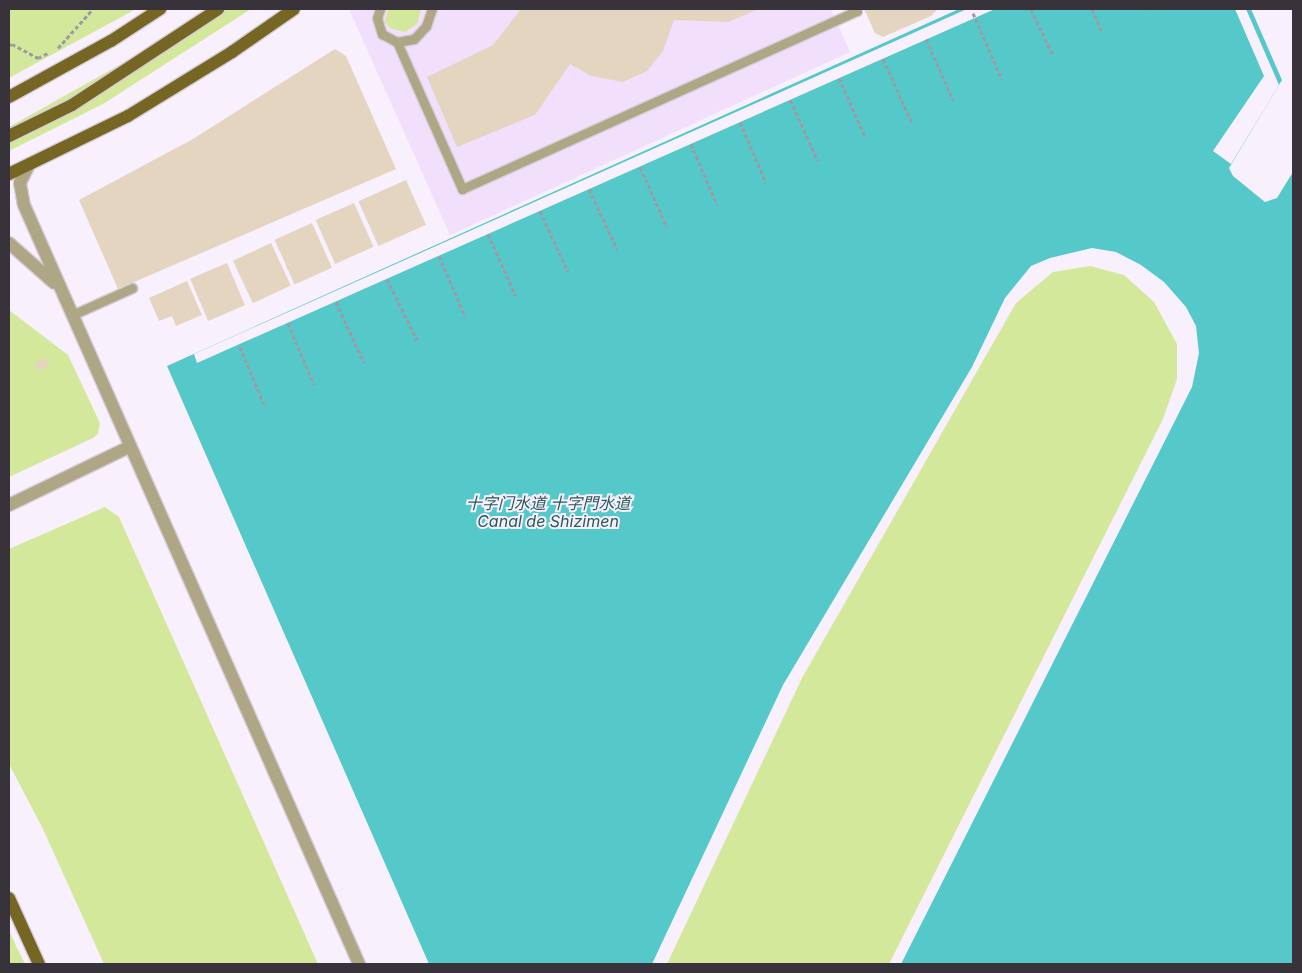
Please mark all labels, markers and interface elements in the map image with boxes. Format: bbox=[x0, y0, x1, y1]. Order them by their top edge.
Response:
water label: 十字门水道 十字門水道 Canal de Shizimen bbox=[466, 493, 630, 531]

